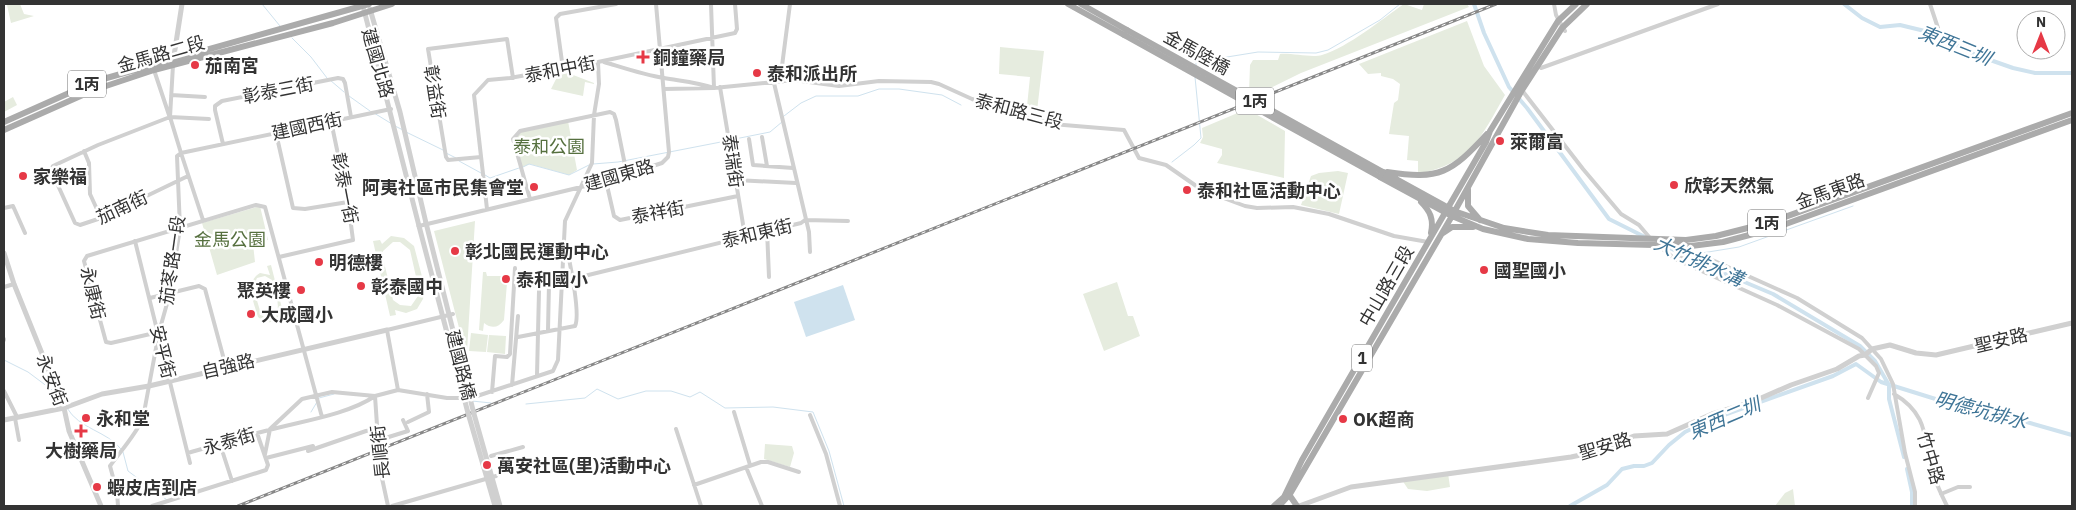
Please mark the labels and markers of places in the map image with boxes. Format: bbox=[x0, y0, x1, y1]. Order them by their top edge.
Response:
place label: 銅鐘藥局 bbox=[653, 46, 725, 69]
marker: 銅鐘藥局 bbox=[637, 51, 649, 63]
place label: 茄南宮 bbox=[205, 54, 259, 77]
marker: 茄南宮 bbox=[189, 59, 201, 71]
place label: 泰和派出所 bbox=[767, 62, 857, 85]
marker: 泰和派出所 bbox=[751, 67, 763, 79]
place label: 萊爾富 bbox=[1510, 130, 1564, 153]
marker: 萊爾富 bbox=[1494, 135, 1506, 147]
place label: 家樂福 bbox=[33, 165, 87, 188]
marker: 家樂福 bbox=[17, 170, 29, 182]
place label: 欣彰天然氣 bbox=[1684, 174, 1774, 197]
place label: 阿夷社區市民集會堂 bbox=[362, 176, 524, 199]
place label: 泰和社區活動中心 bbox=[1197, 179, 1341, 202]
marker: 欣彰天然氣 bbox=[1668, 179, 1680, 191]
marker: 阿夷社區市民集會堂 bbox=[528, 181, 540, 193]
marker: 泰和社區活動中心 bbox=[1181, 184, 1193, 196]
place label: 彰北國民運動中心 bbox=[465, 240, 609, 263]
marker: 彰北國民運動中心 bbox=[449, 245, 461, 257]
place label: 明德樓 bbox=[329, 251, 383, 274]
marker: 明德樓 bbox=[313, 256, 325, 268]
place label: 國聖國小 bbox=[1494, 259, 1566, 282]
marker: 國聖國小 bbox=[1478, 264, 1490, 276]
place label: 泰和國小 bbox=[516, 268, 588, 291]
marker: 泰和國小 bbox=[500, 273, 512, 285]
place label: 彰泰國中 bbox=[371, 275, 443, 298]
place label: 聚英樓 bbox=[237, 279, 291, 302]
marker: 彰泰國中 bbox=[355, 280, 367, 292]
marker: 聚英樓 bbox=[295, 284, 307, 296]
place label: 大成國小 bbox=[261, 303, 333, 326]
marker: 大成國小 bbox=[245, 308, 257, 320]
place label: 永和堂 bbox=[96, 407, 150, 430]
place label: OK超商 bbox=[1353, 408, 1414, 431]
marker: 永和堂 bbox=[80, 412, 92, 424]
marker: OK超商 bbox=[1337, 413, 1349, 425]
marker: 大樹藥局 bbox=[75, 425, 87, 437]
place label: 大樹藥局 bbox=[45, 439, 117, 462]
place label: 萬安社區(里)活動中心 bbox=[497, 454, 671, 477]
marker: 萬安社區(里)活動中心 bbox=[481, 459, 493, 471]
place label: 蝦皮店到店 bbox=[107, 476, 197, 499]
marker: 蝦皮店到店 bbox=[91, 481, 103, 493]

